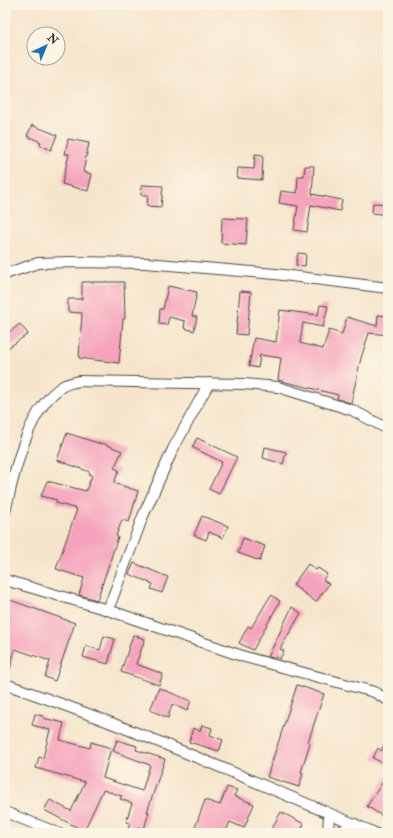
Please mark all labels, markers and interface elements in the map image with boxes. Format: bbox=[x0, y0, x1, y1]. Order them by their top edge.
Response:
north arrow bbox=[26, 26, 66, 66]
text: N bbox=[44, 30, 61, 48]

